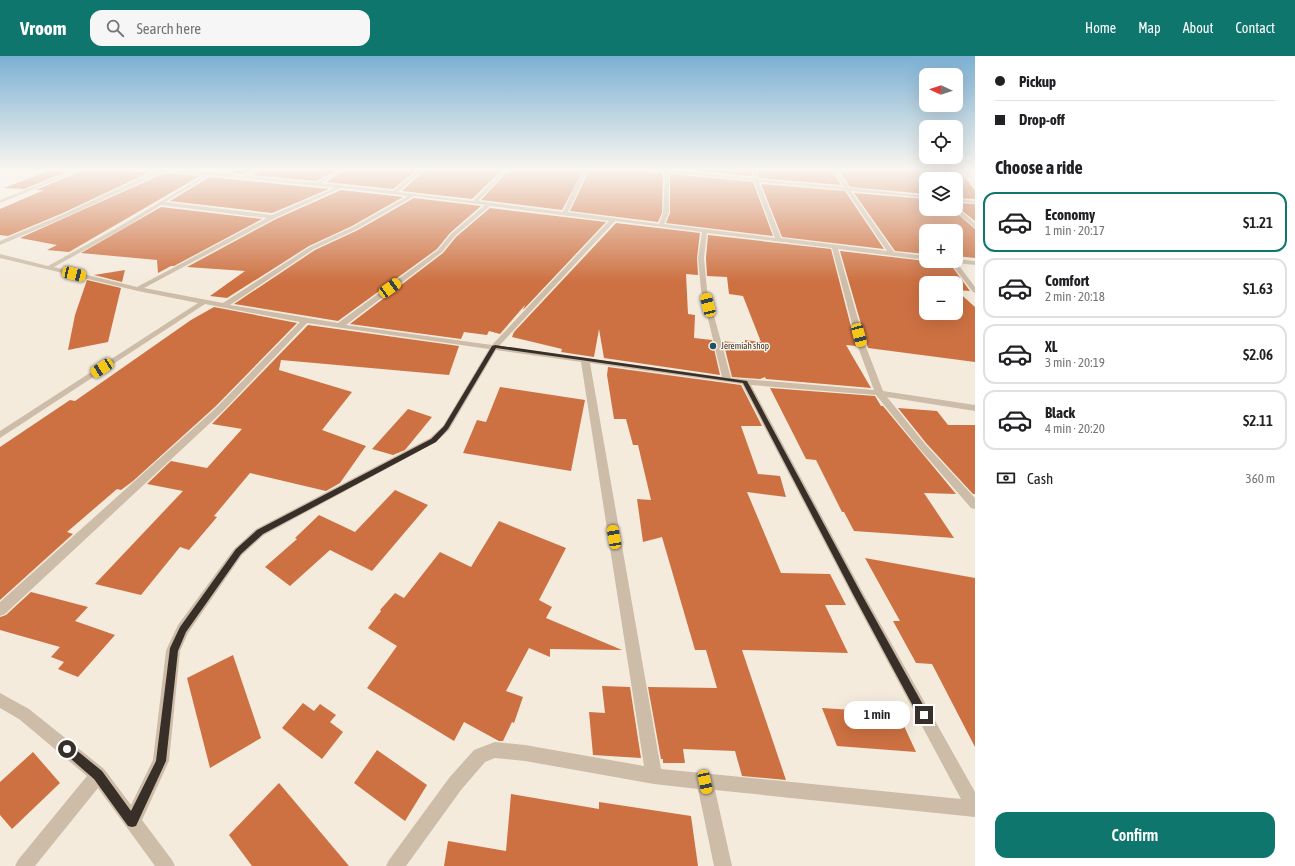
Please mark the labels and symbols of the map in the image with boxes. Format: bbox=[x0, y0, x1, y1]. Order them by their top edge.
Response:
north arrow bbox=[919, 68, 963, 112]
car bbox=[61, 265, 87, 283]
car bbox=[377, 276, 403, 300]
car bbox=[699, 292, 717, 318]
car bbox=[850, 322, 868, 348]
marker: Jeremiah shop bbox=[708, 341, 718, 351]
place label: Jeremiah shop bbox=[721, 341, 769, 351]
car bbox=[89, 356, 115, 380]
car bbox=[606, 524, 622, 550]
callout: 1 min bbox=[844, 701, 910, 729]
route end bbox=[915, 706, 933, 724]
route start bbox=[58, 740, 76, 758]
car bbox=[697, 769, 713, 795]

